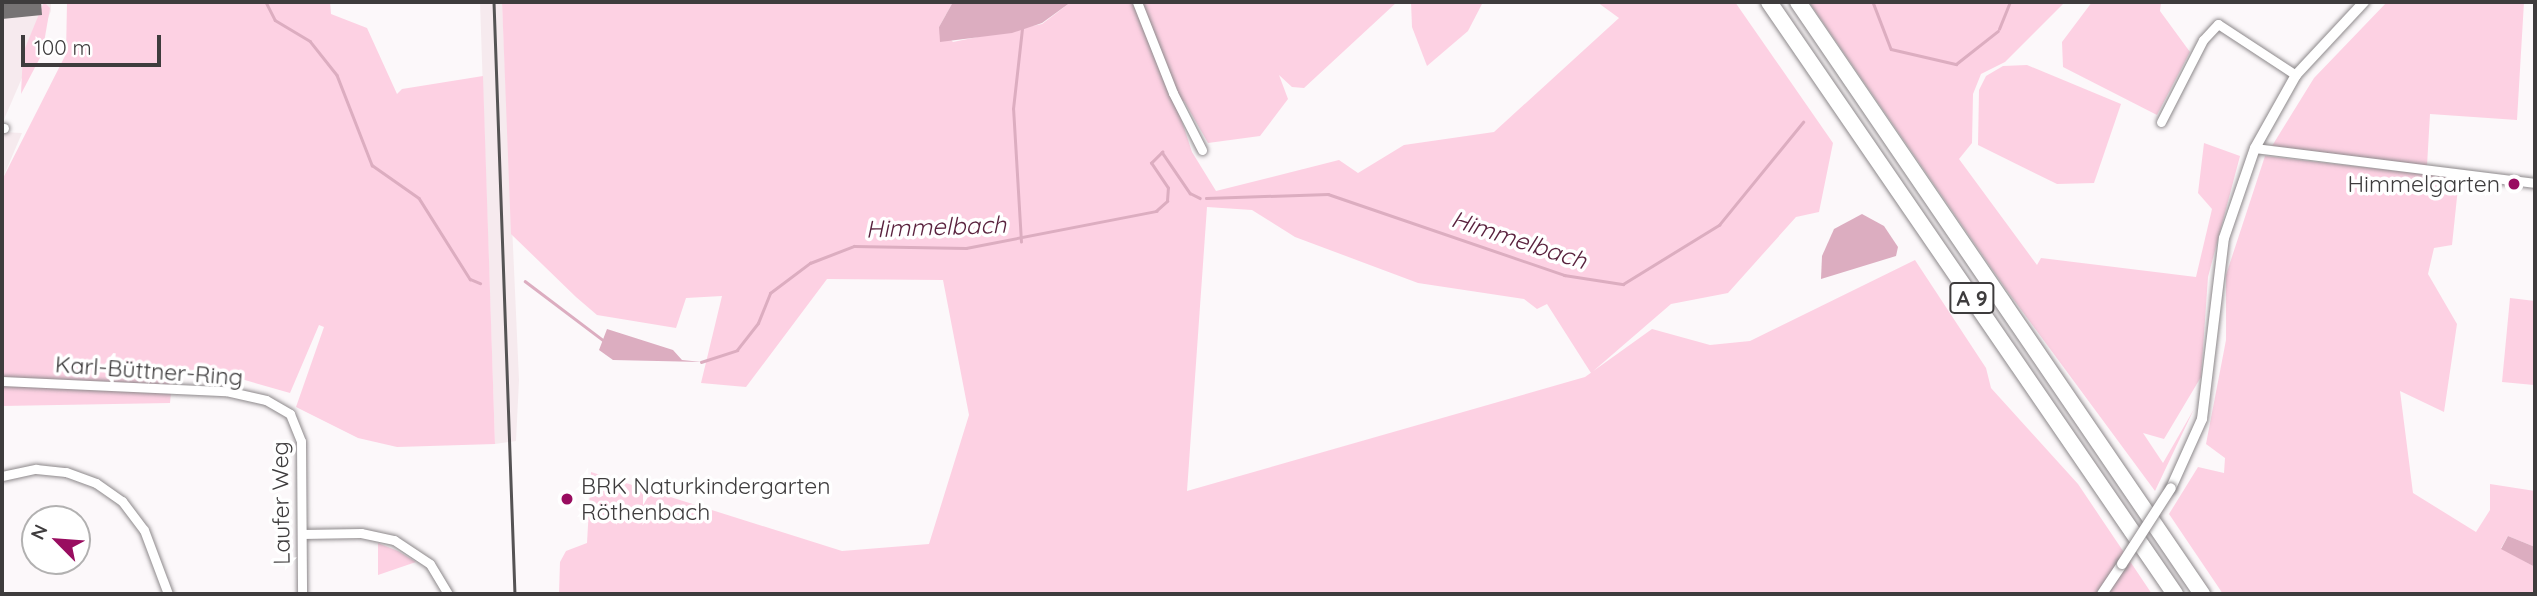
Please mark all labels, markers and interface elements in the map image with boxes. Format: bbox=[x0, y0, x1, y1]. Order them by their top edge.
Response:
scale bar bbox=[24, 21, 164, 65]
text: 100 m bbox=[34, 34, 92, 60]
place label: Himmelgarten bbox=[2348, 170, 2500, 198]
marker: Himmelgarten bbox=[2506, 176, 2522, 192]
water label: Himmelbach bbox=[1448, 205, 1590, 275]
water label: Himmelbach bbox=[865, 210, 1007, 244]
road number: A 9 bbox=[1949, 280, 1995, 316]
street label: Karl-Büttner-Ring bbox=[54, 351, 244, 391]
street label: Laufer Weg bbox=[266, 441, 296, 565]
place label: BRK Naturkindergarten Röthenbach bbox=[581, 472, 831, 526]
marker: BRK Naturkindergarten Röthenbach bbox=[559, 491, 575, 507]
north arrow bbox=[21, 505, 91, 575]
text: N bbox=[25, 521, 53, 543]

